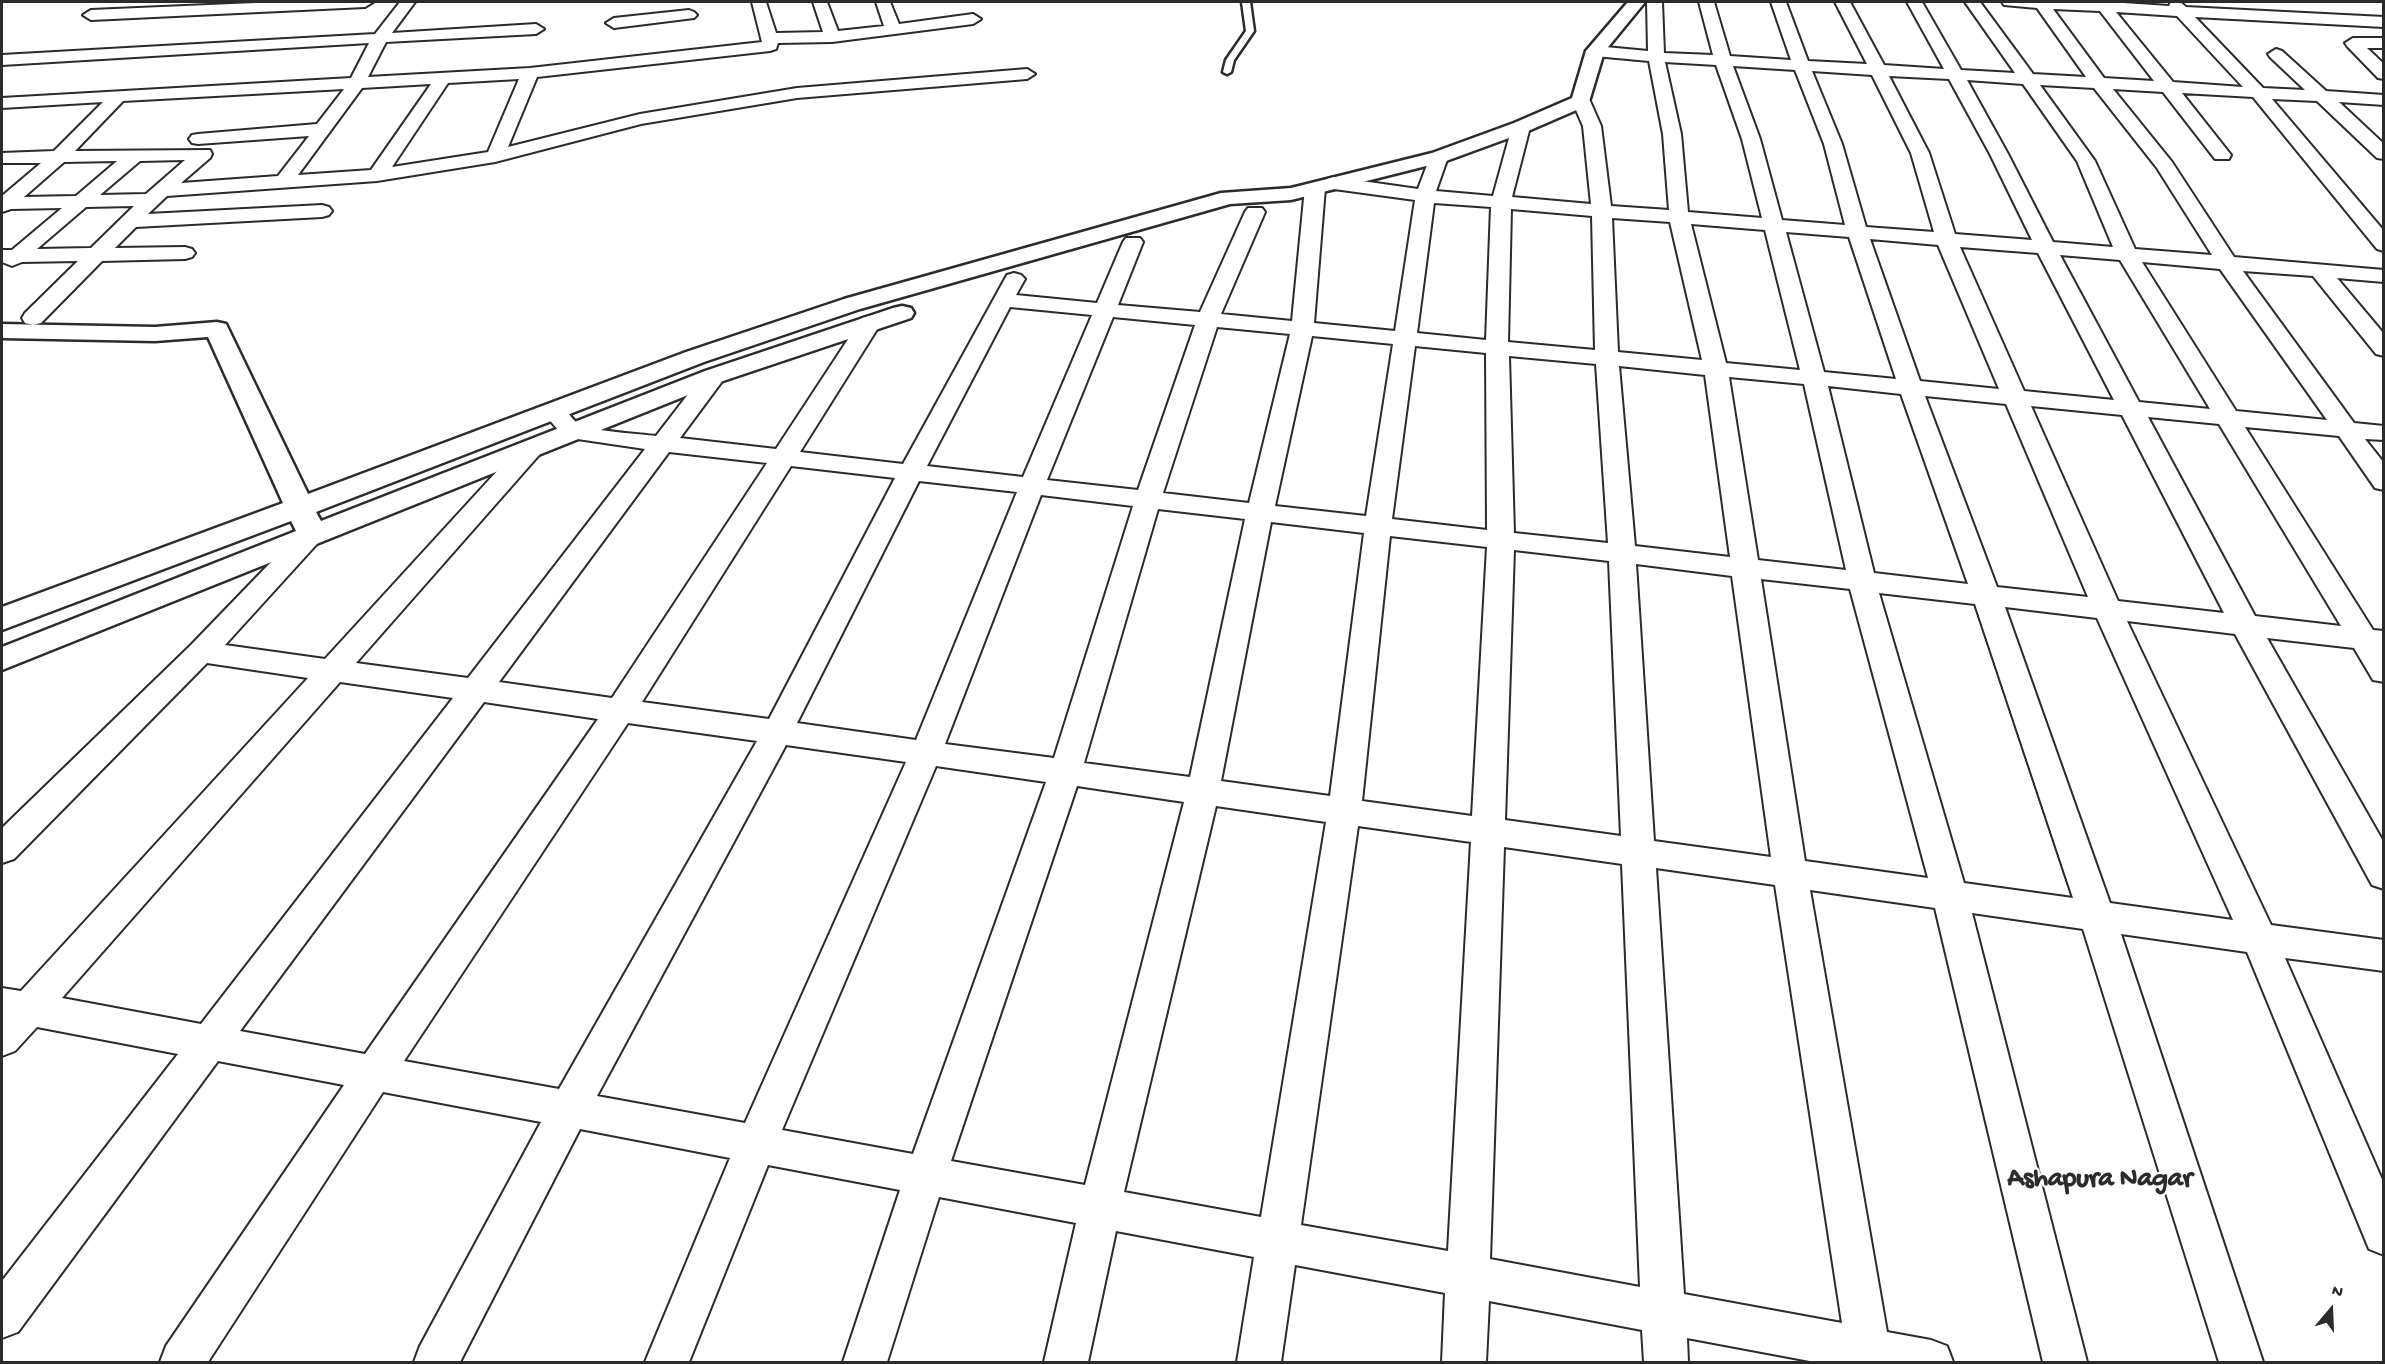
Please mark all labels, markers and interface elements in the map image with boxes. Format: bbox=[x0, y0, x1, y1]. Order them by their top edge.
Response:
district label: Ashapura Nagar bbox=[2008, 1165, 2192, 1197]
north arrow bbox=[2301, 1280, 2361, 1340]
text: N bbox=[2329, 1282, 2345, 1303]

